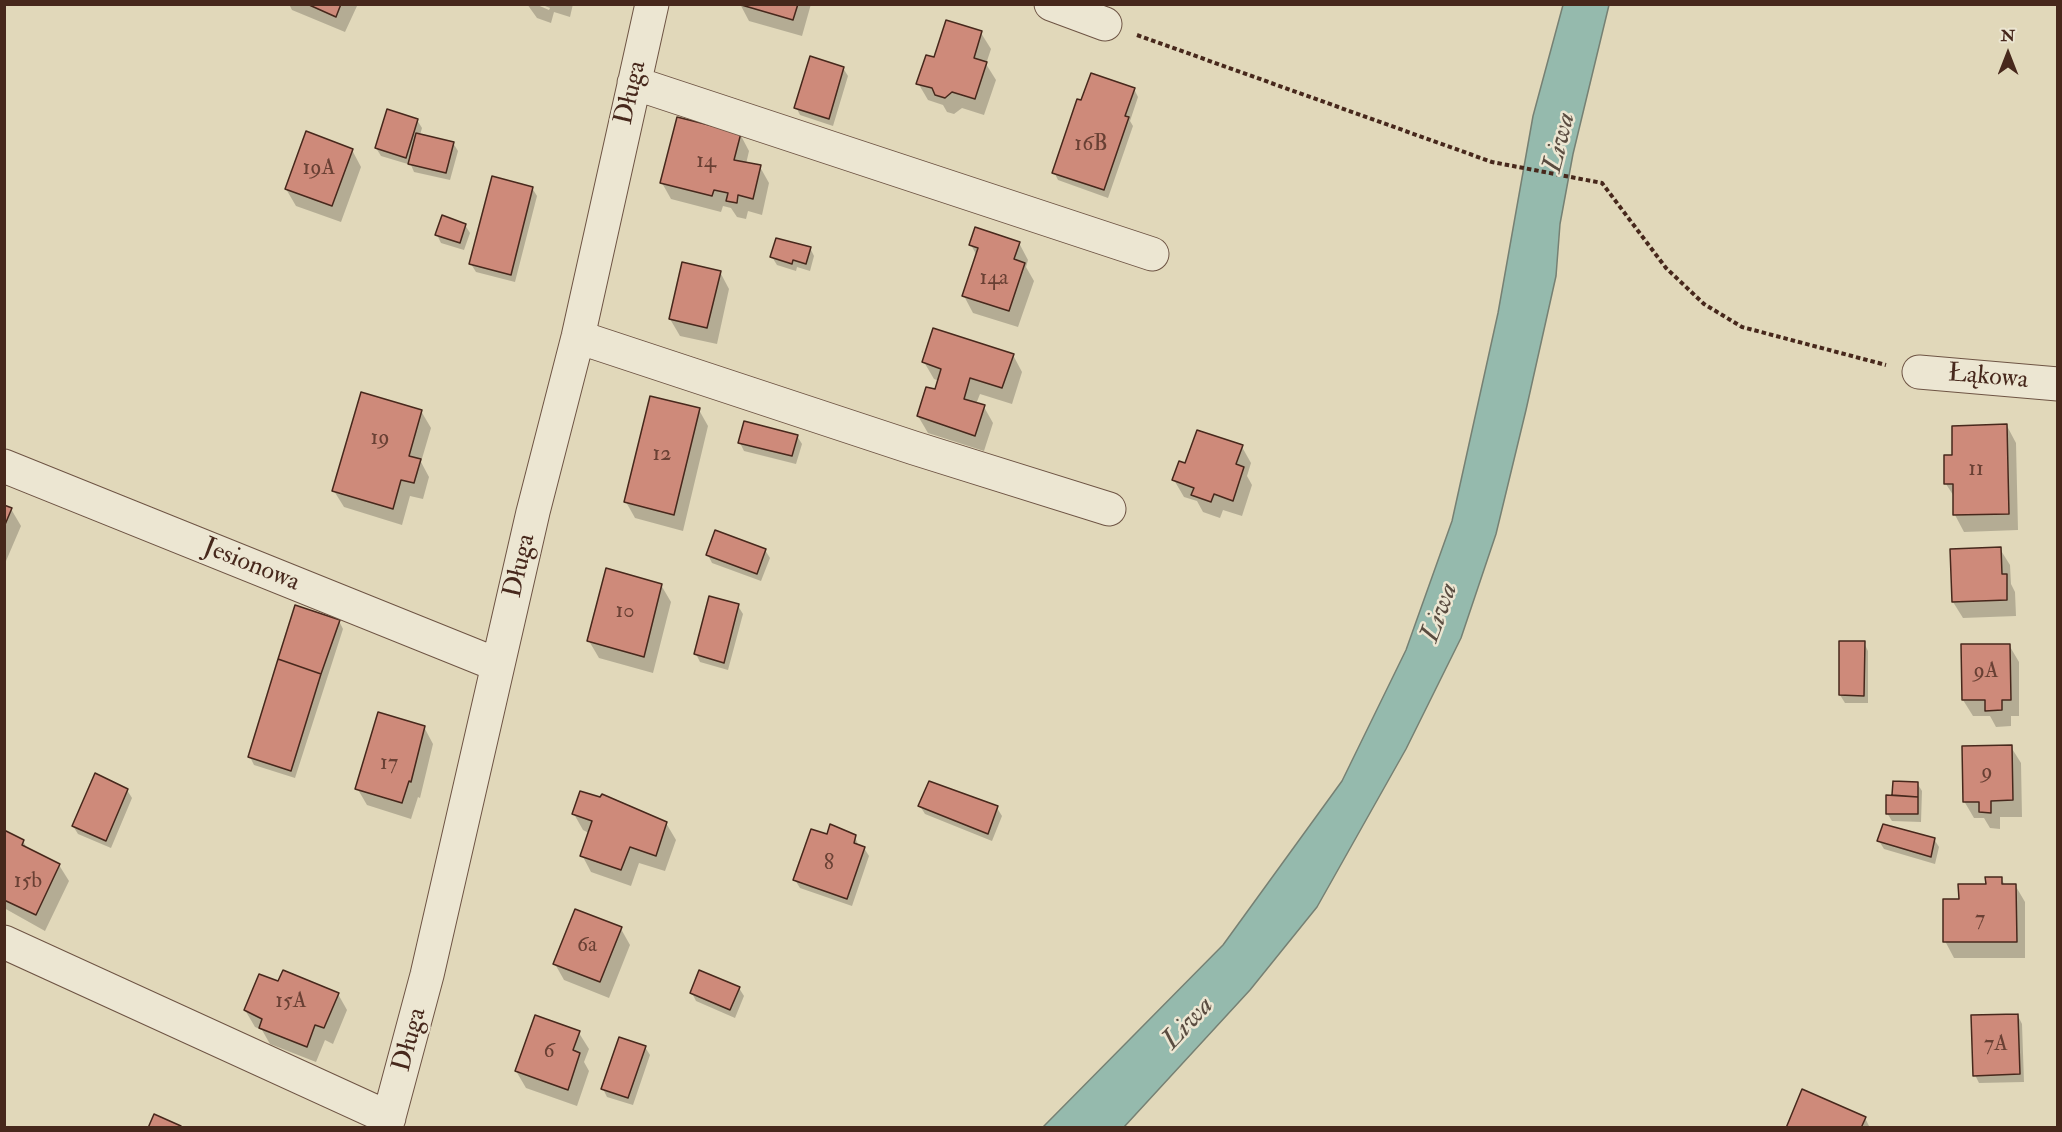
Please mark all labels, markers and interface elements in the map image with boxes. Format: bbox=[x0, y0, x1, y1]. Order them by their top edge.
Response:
north arrow bbox=[1978, 24, 2038, 84]
text: N bbox=[2001, 26, 2015, 46]
street label: Długa bbox=[610, 58, 654, 128]
water label: Liwa bbox=[1538, 110, 1584, 176]
house number: 16B bbox=[1074, 132, 1108, 158]
house number: 14 bbox=[696, 149, 716, 175]
house number: 19A bbox=[302, 156, 336, 182]
house number: 14a bbox=[980, 266, 1008, 292]
street label: Łąkowa bbox=[1947, 359, 2029, 397]
house number: 19 bbox=[370, 426, 390, 452]
house number: 12 bbox=[652, 442, 672, 468]
house number: 11 bbox=[1968, 457, 1984, 483]
street label: Długa bbox=[499, 531, 543, 601]
street label: Jesionowa bbox=[198, 533, 304, 599]
water label: Liwa bbox=[1415, 579, 1467, 647]
house number: 10 bbox=[615, 599, 635, 625]
house number: 9A bbox=[1973, 659, 1999, 685]
house number: 17 bbox=[380, 751, 398, 777]
house number: 9 bbox=[1981, 760, 1993, 786]
house number: 8 bbox=[824, 851, 834, 877]
house number: 15b bbox=[14, 869, 42, 895]
house number: 7 bbox=[1975, 907, 1985, 933]
house number: 6a bbox=[577, 933, 597, 959]
house number: 15A bbox=[275, 989, 307, 1015]
water label: Liwa bbox=[1156, 991, 1222, 1057]
street label: Długa bbox=[388, 1005, 434, 1075]
house number: 7A bbox=[1984, 1032, 2008, 1058]
house number: 6 bbox=[543, 1039, 555, 1065]

